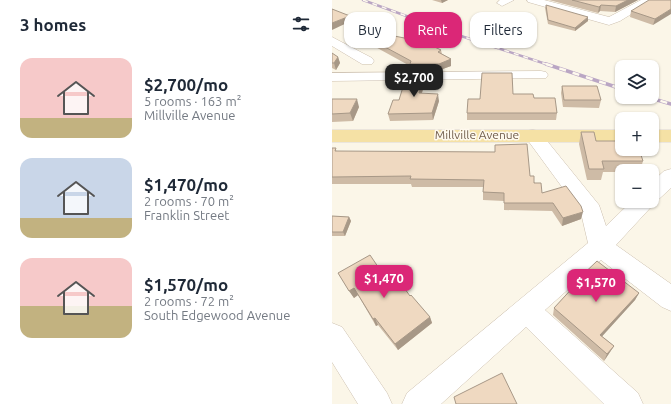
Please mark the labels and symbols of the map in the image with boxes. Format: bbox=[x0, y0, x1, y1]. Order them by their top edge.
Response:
pin: $2,700 bbox=[381, 64, 447, 98]
street label: Millville Avenue bbox=[435, 128, 519, 141]
pin: $1,470 bbox=[351, 265, 417, 299]
pin: $1,570 bbox=[563, 269, 629, 303]

